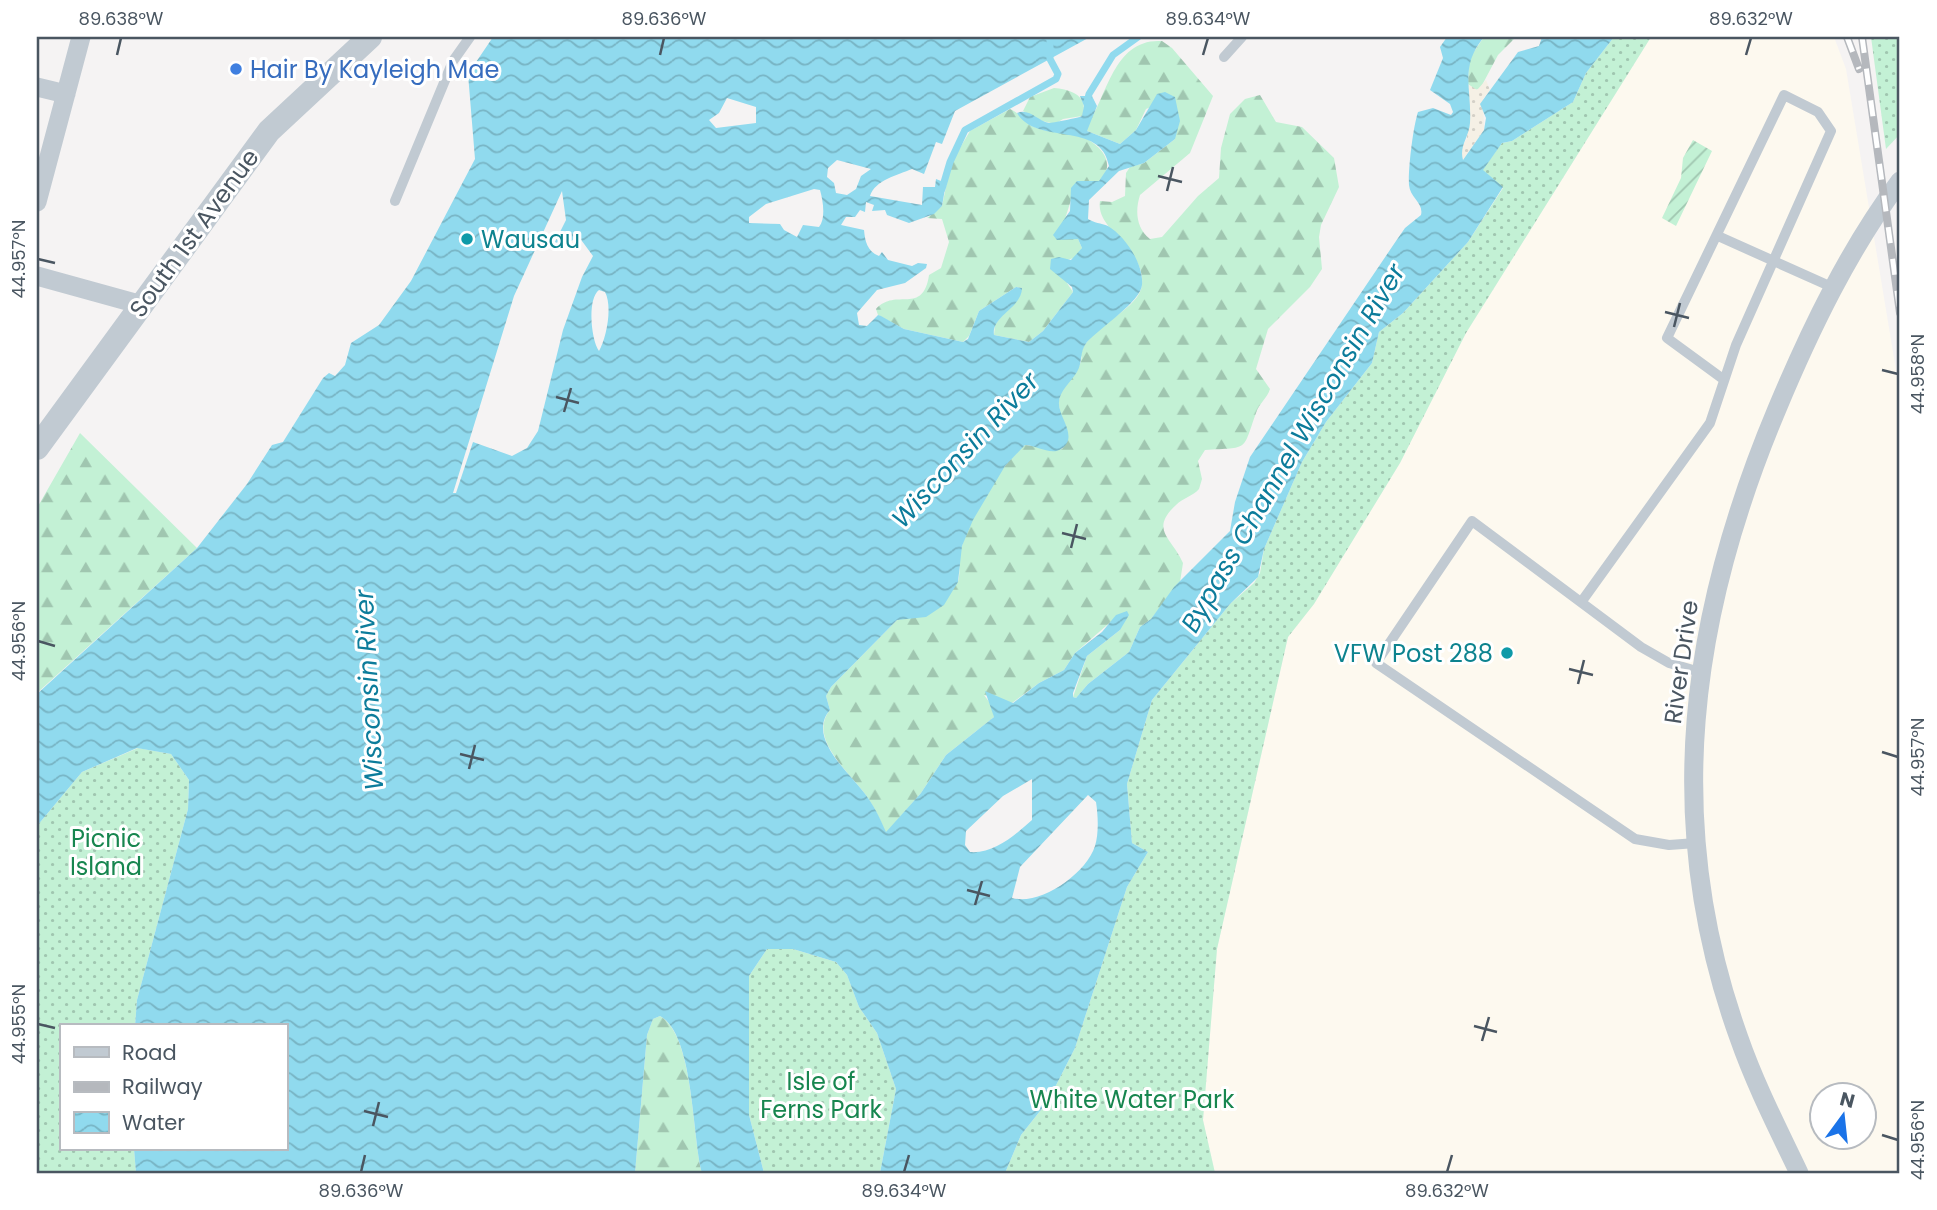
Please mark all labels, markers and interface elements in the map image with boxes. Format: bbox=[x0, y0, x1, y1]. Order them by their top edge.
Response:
text: 89.638°W bbox=[79, 6, 164, 31]
text: 89.636°W bbox=[622, 6, 707, 31]
text: 89.634°W bbox=[1166, 6, 1251, 31]
text: 89.632°W bbox=[1709, 6, 1793, 31]
place label: Hair By Kayleigh Mae bbox=[250, 53, 499, 86]
marker: Hair By Kayleigh Mae bbox=[228, 61, 244, 77]
street label: South 1st Avenue bbox=[122, 142, 266, 324]
text: 44.957°N bbox=[6, 220, 31, 298]
place label: Wausau bbox=[481, 223, 580, 256]
marker: Wausau bbox=[459, 231, 475, 247]
water label: Bypass Channel Wisconsin River bbox=[1172, 256, 1414, 639]
text: 44.958°N bbox=[1905, 334, 1930, 414]
water label: Wisconsin River bbox=[883, 363, 1048, 536]
water label: Wisconsin River bbox=[346, 587, 392, 791]
street label: River Drive bbox=[1656, 598, 1706, 726]
text: 44.956°N bbox=[6, 601, 31, 681]
place label: VFW Post 288 bbox=[1334, 637, 1493, 670]
marker: VFW Post 288 bbox=[1499, 645, 1515, 661]
text: 44.957°N bbox=[1905, 718, 1930, 796]
park label: Picnic Island bbox=[70, 822, 142, 883]
text: 44.955°N bbox=[6, 984, 31, 1064]
legend bbox=[60, 1024, 287, 1150]
text: Road bbox=[122, 1038, 177, 1067]
park label: Isle of Ferns Park bbox=[760, 1065, 882, 1126]
text: Railway bbox=[122, 1072, 203, 1101]
north arrow bbox=[1808, 1080, 1878, 1150]
park label: White Water Park bbox=[1030, 1083, 1235, 1116]
text: N bbox=[1837, 1085, 1858, 1115]
text: 44.956°N bbox=[1905, 1100, 1930, 1180]
text: Water bbox=[122, 1108, 185, 1137]
text: 89.636°W bbox=[319, 1178, 404, 1203]
text: 89.634°W bbox=[862, 1178, 947, 1203]
text: 89.632°W bbox=[1405, 1178, 1489, 1203]

